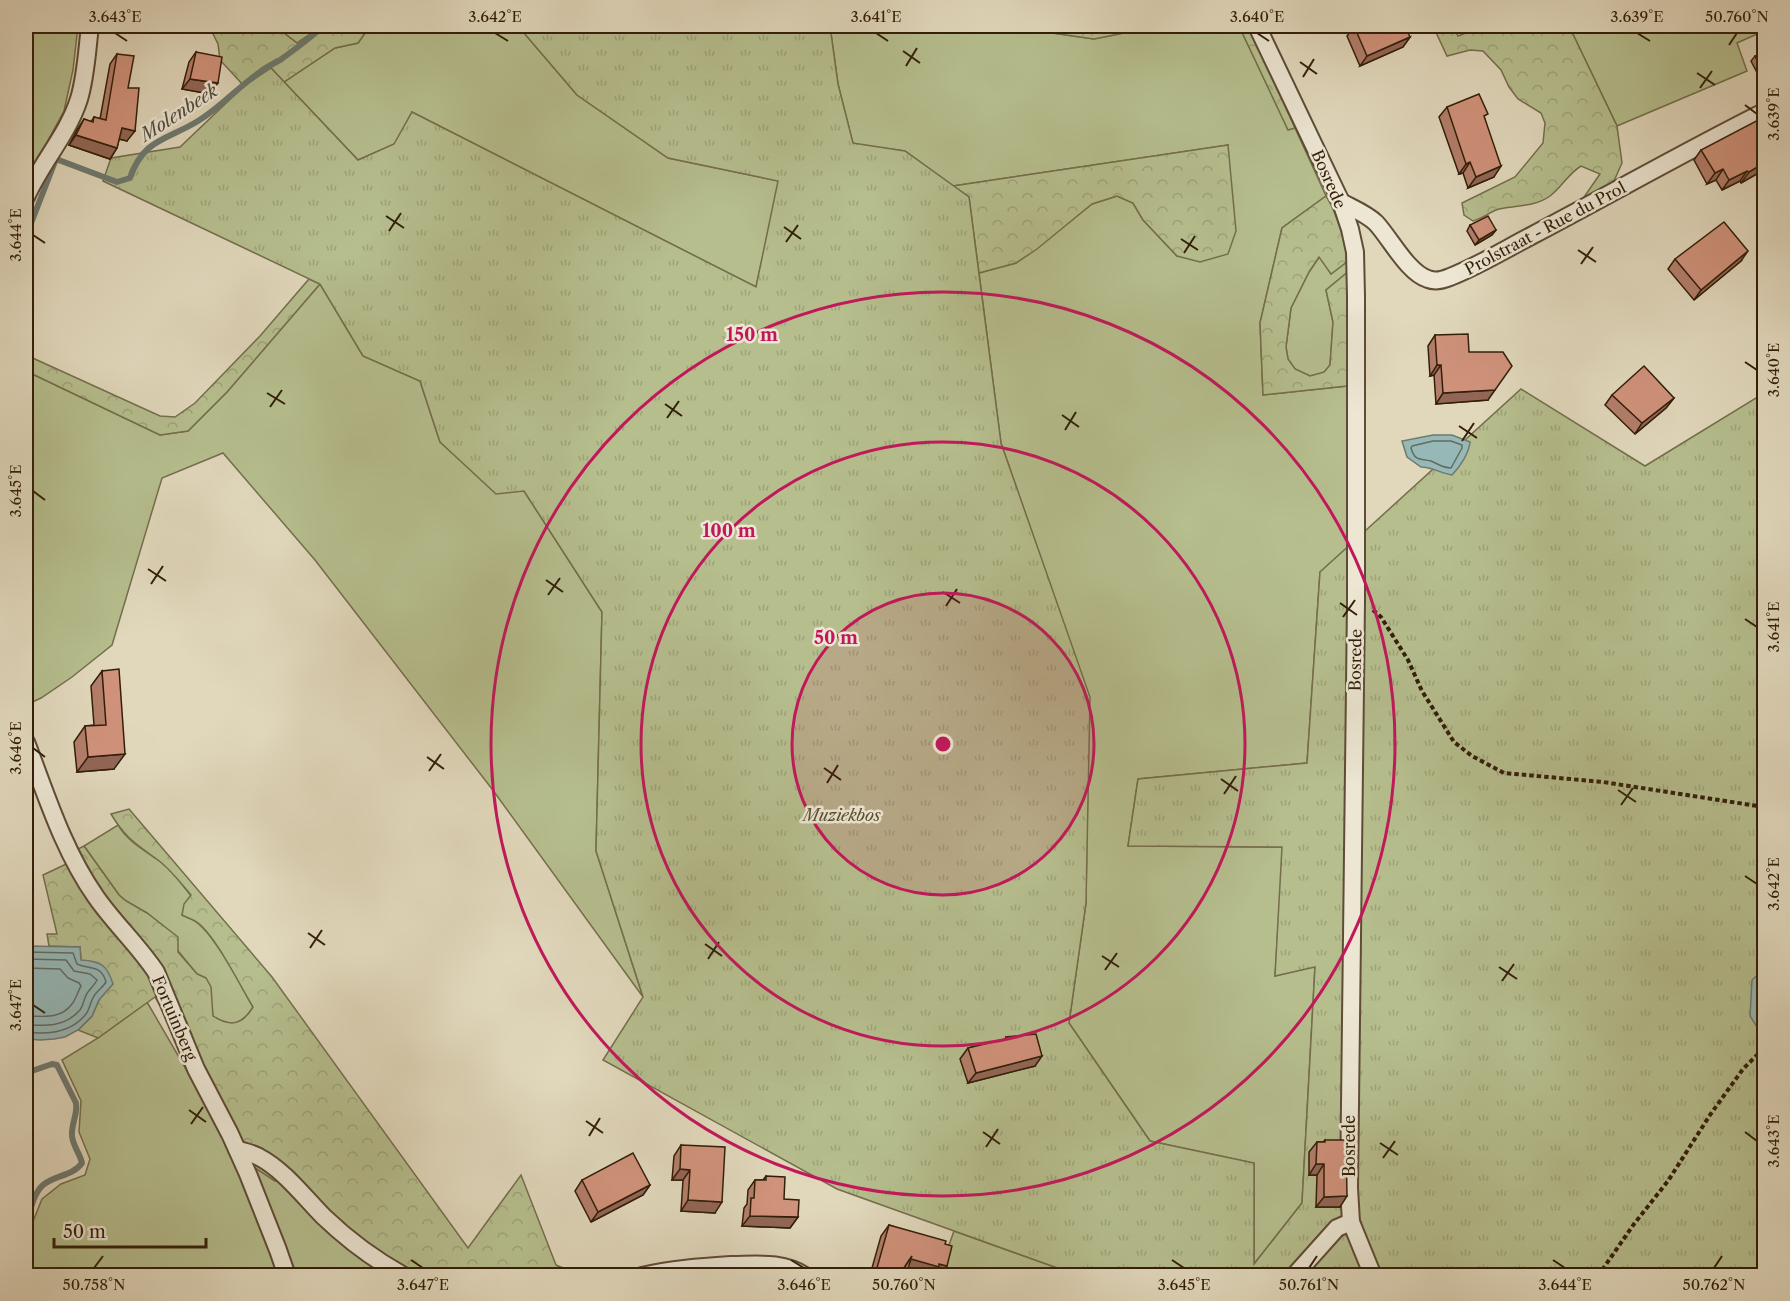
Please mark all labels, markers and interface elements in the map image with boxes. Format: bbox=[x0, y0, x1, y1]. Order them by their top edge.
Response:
text: 3.643°E bbox=[88, 7, 142, 26]
text: 3.642°E bbox=[468, 7, 522, 26]
text: 3.641°E bbox=[850, 7, 902, 26]
text: 3.640°E bbox=[1230, 7, 1284, 26]
text: 3.639°E bbox=[1610, 7, 1664, 26]
text: 50.760°N bbox=[1705, 7, 1769, 26]
water label: Molenbeek bbox=[134, 79, 223, 147]
text: 3.639°E bbox=[1764, 87, 1783, 141]
street label: Bosrede bbox=[1307, 147, 1351, 211]
street label: Prolstraat - Rue du Prol bbox=[1461, 177, 1629, 279]
text: 3.644°E bbox=[6, 208, 25, 262]
text: 150 m bbox=[726, 324, 778, 346]
text: 3.640°E bbox=[1764, 343, 1783, 397]
text: 3.645°E bbox=[6, 464, 25, 518]
text: 100 m bbox=[702, 520, 756, 542]
text: 3.641°E bbox=[1764, 601, 1783, 653]
text: 50 m bbox=[814, 627, 858, 649]
street label: Bosrede bbox=[1344, 629, 1366, 691]
text: 3.646°E bbox=[6, 721, 25, 775]
centre of rings bbox=[933, 734, 953, 754]
park label: Muziekbos bbox=[801, 805, 881, 825]
text: 3.642°E bbox=[1764, 857, 1783, 911]
street label: Fortuinberg bbox=[148, 972, 202, 1064]
text: 3.647°E bbox=[6, 979, 25, 1031]
text: 3.643°E bbox=[1764, 1114, 1783, 1168]
street label: Bosrede bbox=[1339, 1115, 1359, 1177]
scale bar bbox=[54, 1211, 206, 1249]
text: 50 m bbox=[63, 1221, 106, 1243]
text: 50.758°N bbox=[63, 1275, 125, 1294]
text: 3.647°E bbox=[397, 1275, 449, 1294]
text: 3.646°E bbox=[777, 1275, 831, 1294]
text: 50.760°N bbox=[872, 1275, 936, 1294]
text: 3.645°E bbox=[1157, 1275, 1211, 1294]
text: 50.761°N bbox=[1279, 1275, 1339, 1294]
text: 3.644°E bbox=[1538, 1275, 1592, 1294]
text: 50.762°N bbox=[1683, 1275, 1746, 1294]

